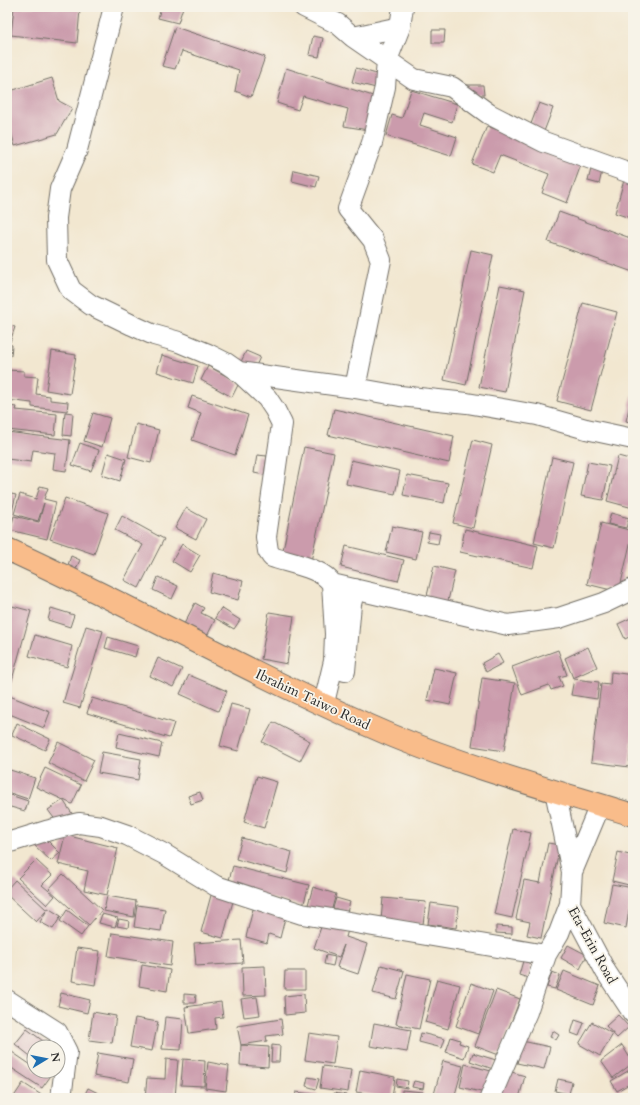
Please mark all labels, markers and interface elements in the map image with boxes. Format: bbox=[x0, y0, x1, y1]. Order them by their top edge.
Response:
street label: Ibrahim Taiwo Road bbox=[252, 665, 374, 735]
street label: Eta-Erin Road bbox=[564, 903, 622, 988]
north arrow bbox=[26, 1039, 66, 1079]
text: N bbox=[47, 1051, 64, 1064]

